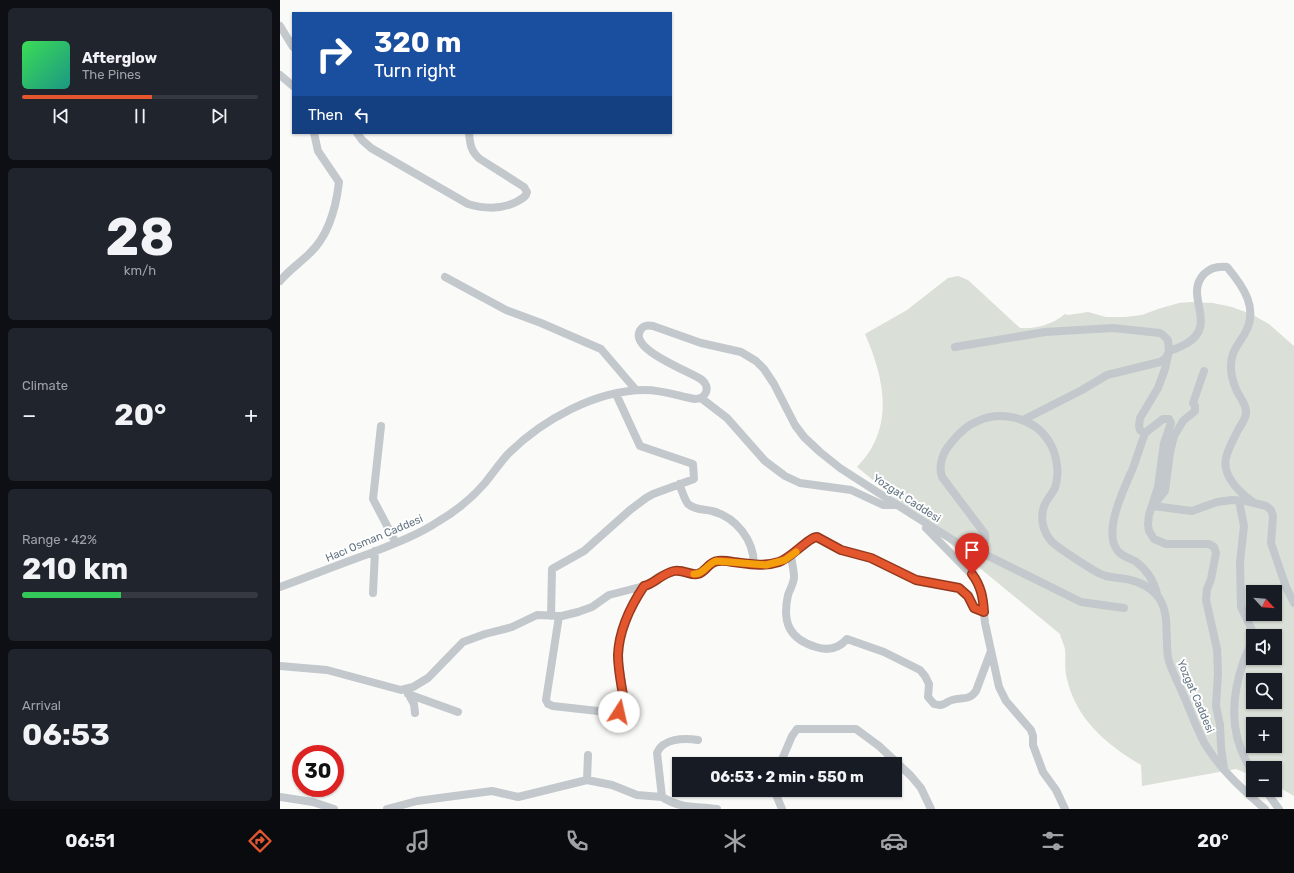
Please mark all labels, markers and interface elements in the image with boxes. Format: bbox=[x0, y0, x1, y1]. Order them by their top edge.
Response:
text: 320 m bbox=[374, 26, 461, 59]
icon: right bbox=[308, 28, 360, 80]
text: Afterglow bbox=[82, 49, 157, 67]
text: Turn right bbox=[374, 60, 456, 82]
text: The Pines bbox=[82, 67, 141, 82]
icon: left bbox=[351, 104, 373, 126]
icon: previous bbox=[50, 105, 72, 127]
icon: pause bbox=[129, 105, 151, 127]
icon: next bbox=[208, 105, 230, 127]
text: Then bbox=[308, 106, 343, 124]
text: 28 bbox=[105, 206, 175, 268]
text: km/h bbox=[124, 263, 156, 278]
text: Climate bbox=[22, 378, 68, 393]
text: 20° bbox=[114, 397, 166, 433]
text: − bbox=[22, 402, 36, 429]
text: + bbox=[244, 402, 258, 429]
street label: Yozgat Caddesi bbox=[870, 472, 943, 525]
street label: Hacı Osman Caddesi bbox=[324, 512, 425, 565]
text: Range · 42% bbox=[22, 532, 97, 547]
pin bbox=[955, 533, 989, 574]
icon: arrive bbox=[961, 539, 983, 561]
text: 210 km bbox=[22, 551, 128, 587]
north arrow bbox=[1246, 585, 1282, 621]
map controls bbox=[1246, 585, 1282, 797]
button: sound bbox=[1246, 629, 1282, 665]
street label: Yozgat Caddesi bbox=[1174, 658, 1217, 735]
button: search bbox=[1246, 673, 1282, 709]
position arrow bbox=[598, 691, 640, 733]
text: Arrival bbox=[22, 698, 61, 713]
text: 06:53 bbox=[22, 717, 110, 753]
button: + bbox=[1246, 717, 1282, 753]
speed limit sign: 30 bbox=[292, 745, 344, 797]
button: − bbox=[1246, 761, 1282, 797]
text: 06:53 · 2 min · 550 m bbox=[710, 768, 864, 786]
icon: directions bbox=[246, 827, 274, 855]
icon: music bbox=[404, 827, 432, 855]
icon: phone bbox=[563, 827, 591, 855]
icon: climate bbox=[721, 827, 749, 855]
icon: car bbox=[880, 827, 908, 855]
icon: filters bbox=[1039, 827, 1067, 855]
text: 06:51 bbox=[65, 830, 115, 852]
text: 20° bbox=[1197, 830, 1229, 852]

